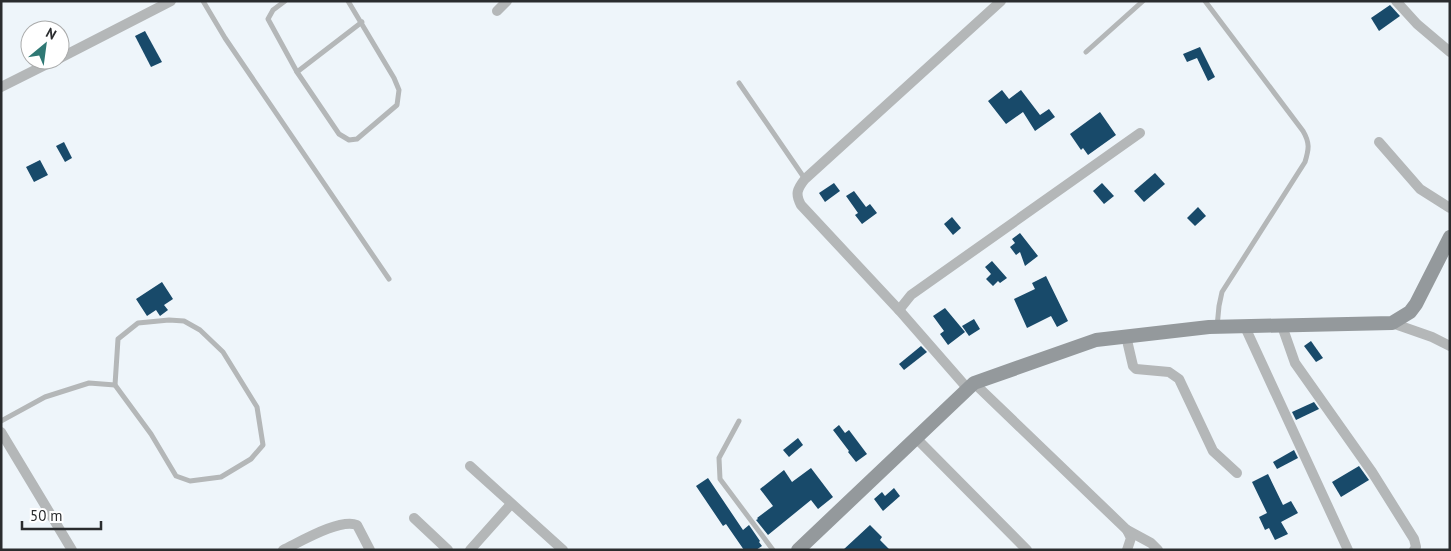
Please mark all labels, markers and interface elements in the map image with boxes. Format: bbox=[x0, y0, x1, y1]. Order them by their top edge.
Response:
north arrow bbox=[20, 20, 70, 70]
text: N bbox=[43, 24, 60, 44]
scale bar bbox=[22, 498, 101, 530]
text: 50 m bbox=[30, 506, 63, 525]

